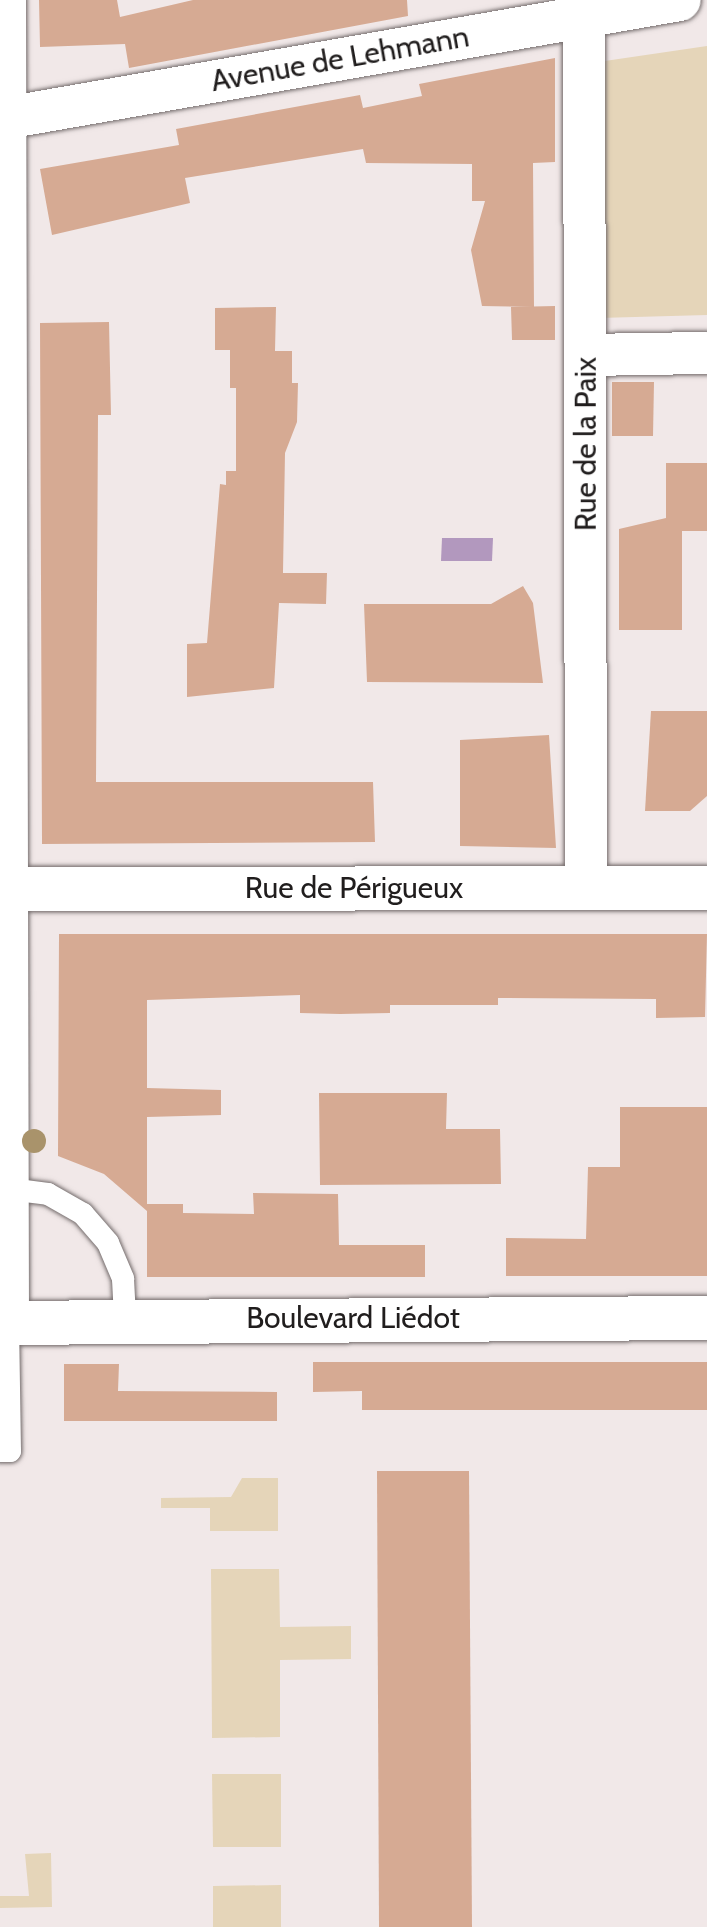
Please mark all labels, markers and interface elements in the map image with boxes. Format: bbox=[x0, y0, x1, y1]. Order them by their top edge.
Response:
street label: Avenue de Lehmann bbox=[208, 19, 472, 99]
street label: Rue de la Paix bbox=[568, 357, 604, 531]
street label: Rue de Périgueux bbox=[245, 870, 463, 906]
street label: Boulevard Liédot bbox=[246, 1300, 460, 1336]

